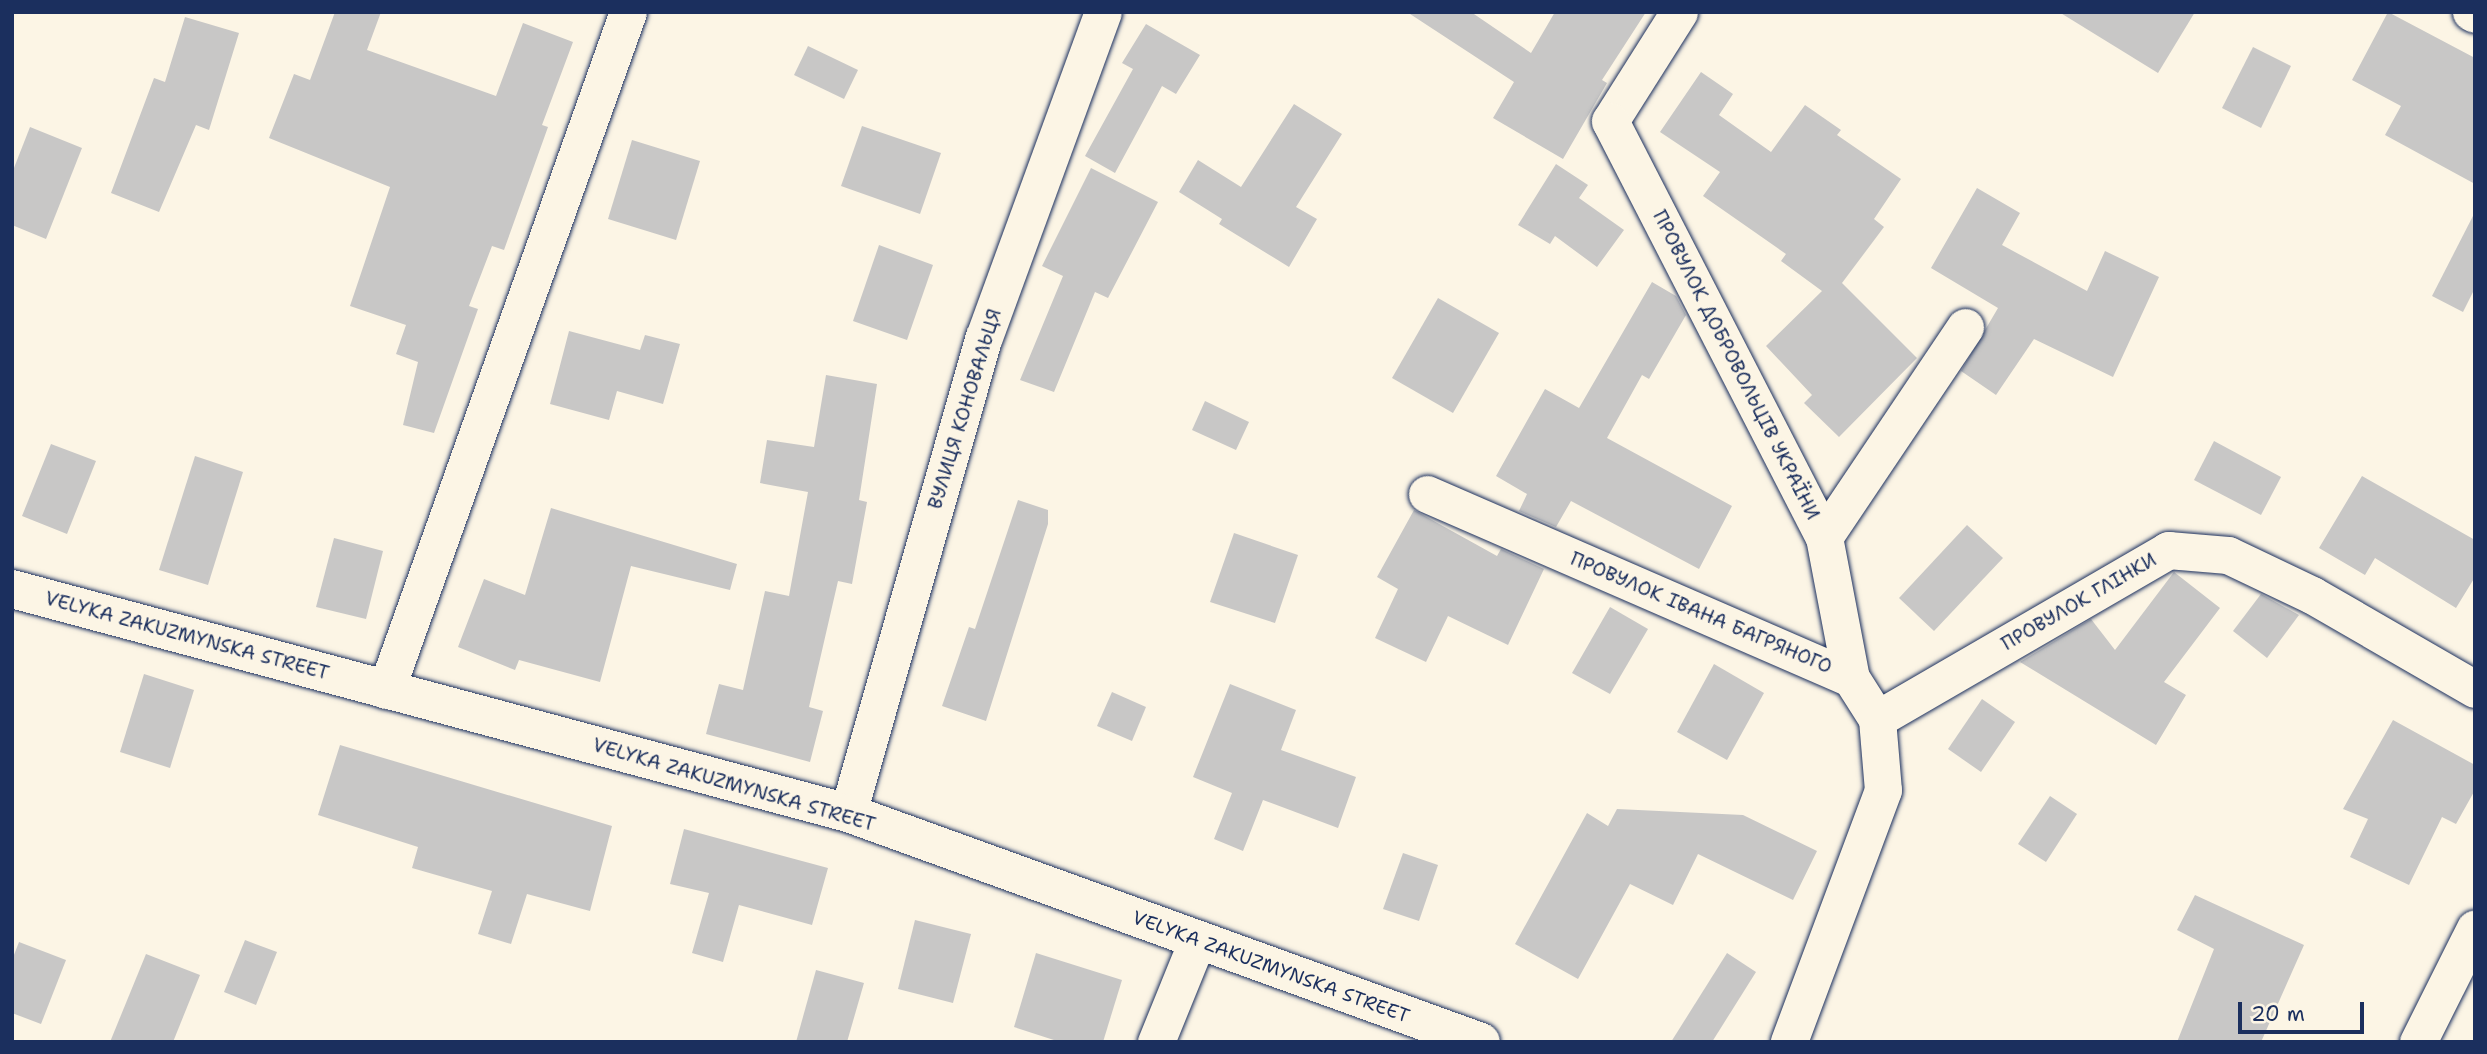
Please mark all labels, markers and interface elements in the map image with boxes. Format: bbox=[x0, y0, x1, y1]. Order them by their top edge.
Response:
street label: ПРОВУЛОК ДОБРОВОЛЬЦІВ УКРАЇНИ bbox=[1648, 206, 1824, 524]
street label: ВУЛИЦЯ КОНОВАЛЬЦЯ bbox=[924, 306, 1006, 512]
street label: ПРОВУЛОК ІВАНА БАГРЯНОГО bbox=[1567, 547, 1835, 679]
street label: ПРОВУЛОК ГЛІНКИ bbox=[1997, 548, 2161, 656]
street label: VELYKA ZAKUZMYNSKA STREET bbox=[42, 587, 332, 685]
street label: VELYKA ZAKUZMYNSKA STREET bbox=[590, 734, 878, 836]
street label: VELYKA ZAKUZMYNSKA STREET bbox=[1129, 906, 1413, 1028]
scale bar bbox=[2242, 988, 2368, 1032]
text: 20 m bbox=[2251, 1000, 2305, 1028]

